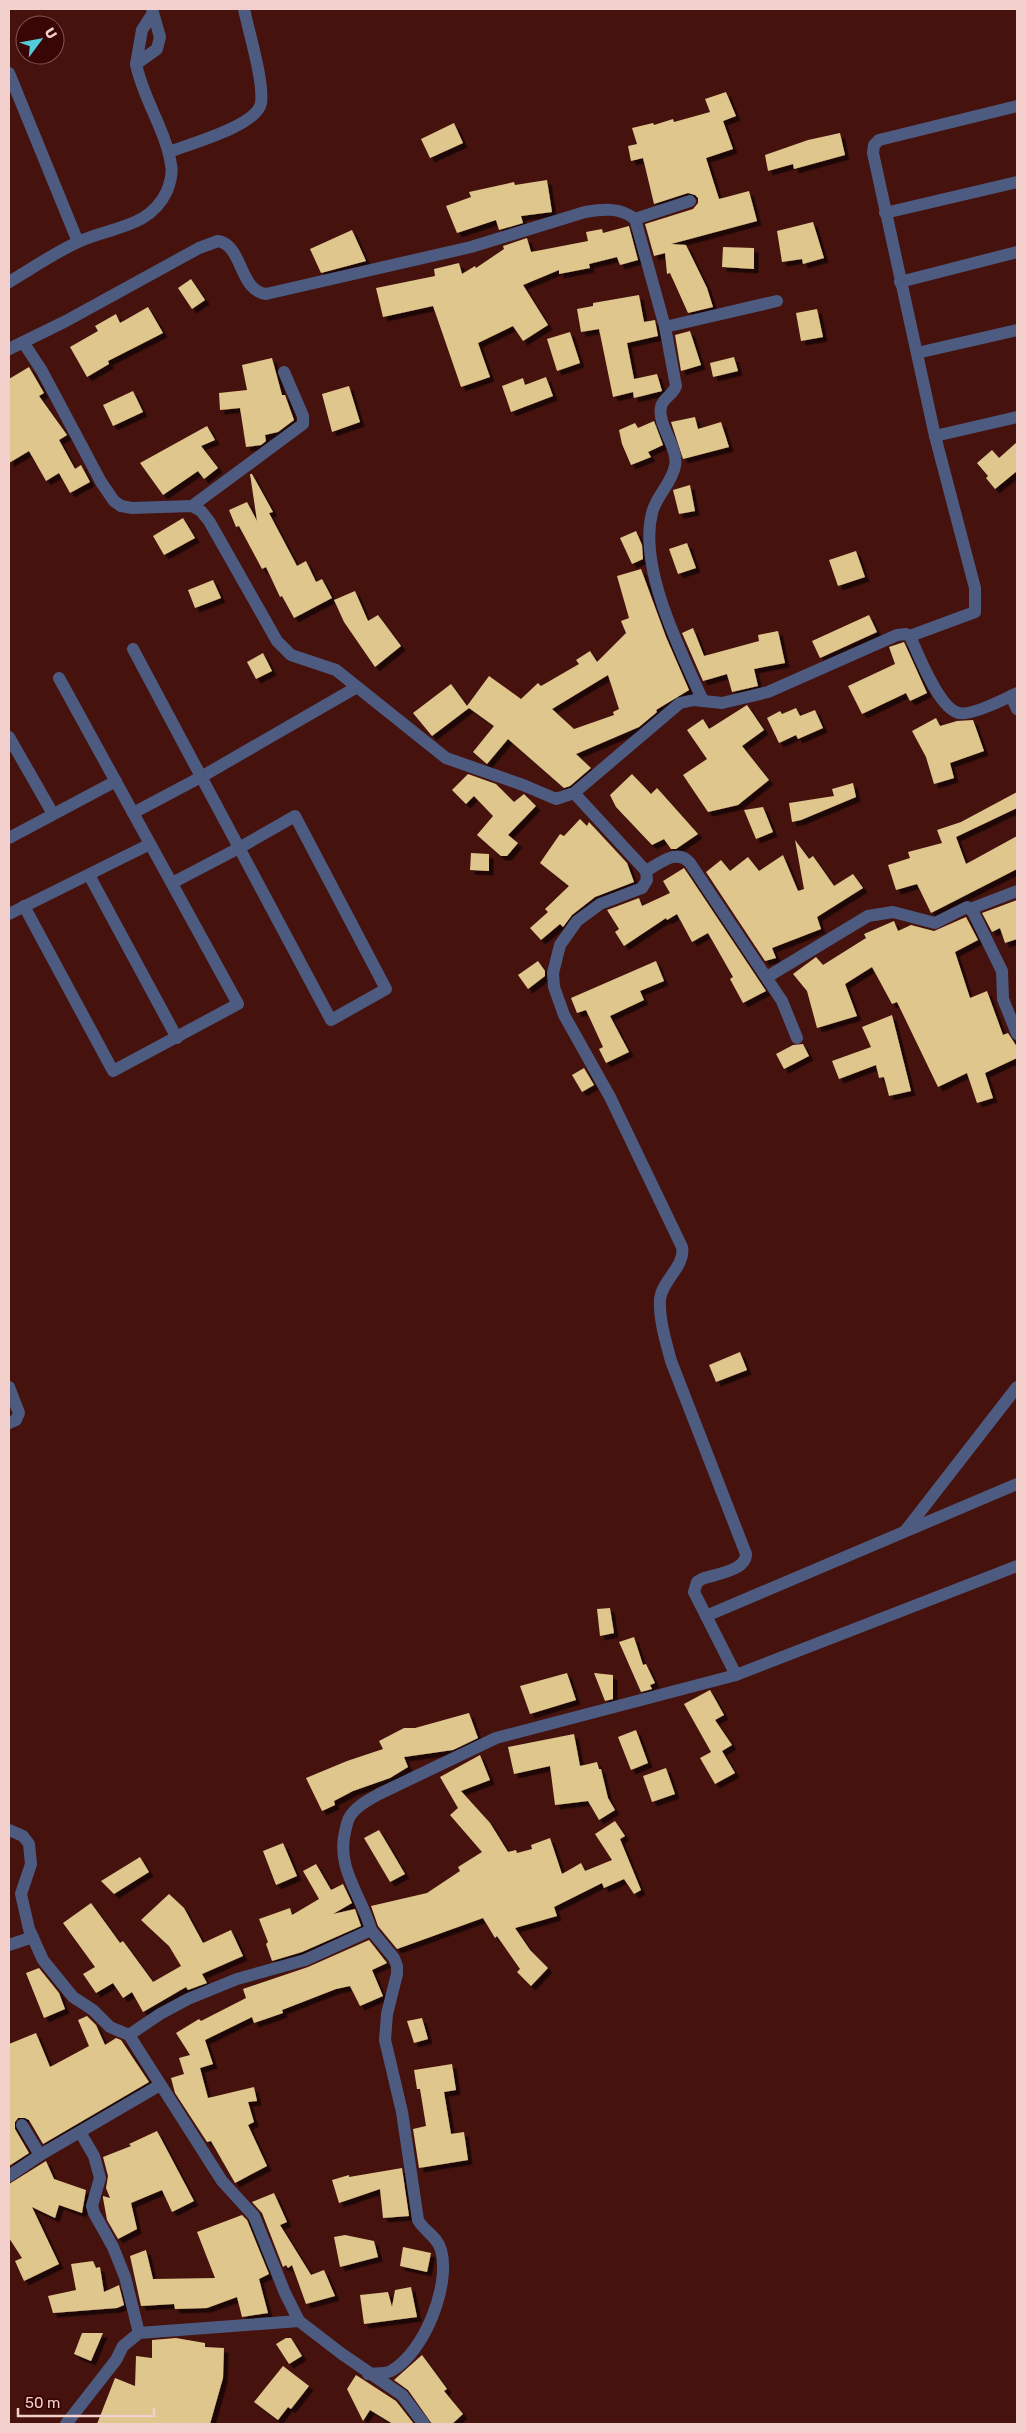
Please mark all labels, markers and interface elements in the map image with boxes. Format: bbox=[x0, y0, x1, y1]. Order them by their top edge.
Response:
north arrow bbox=[15, 15, 65, 65]
text: U bbox=[41, 25, 61, 42]
scale bar bbox=[18, 2386, 154, 2418]
text: 50 m bbox=[25, 2394, 60, 2412]

